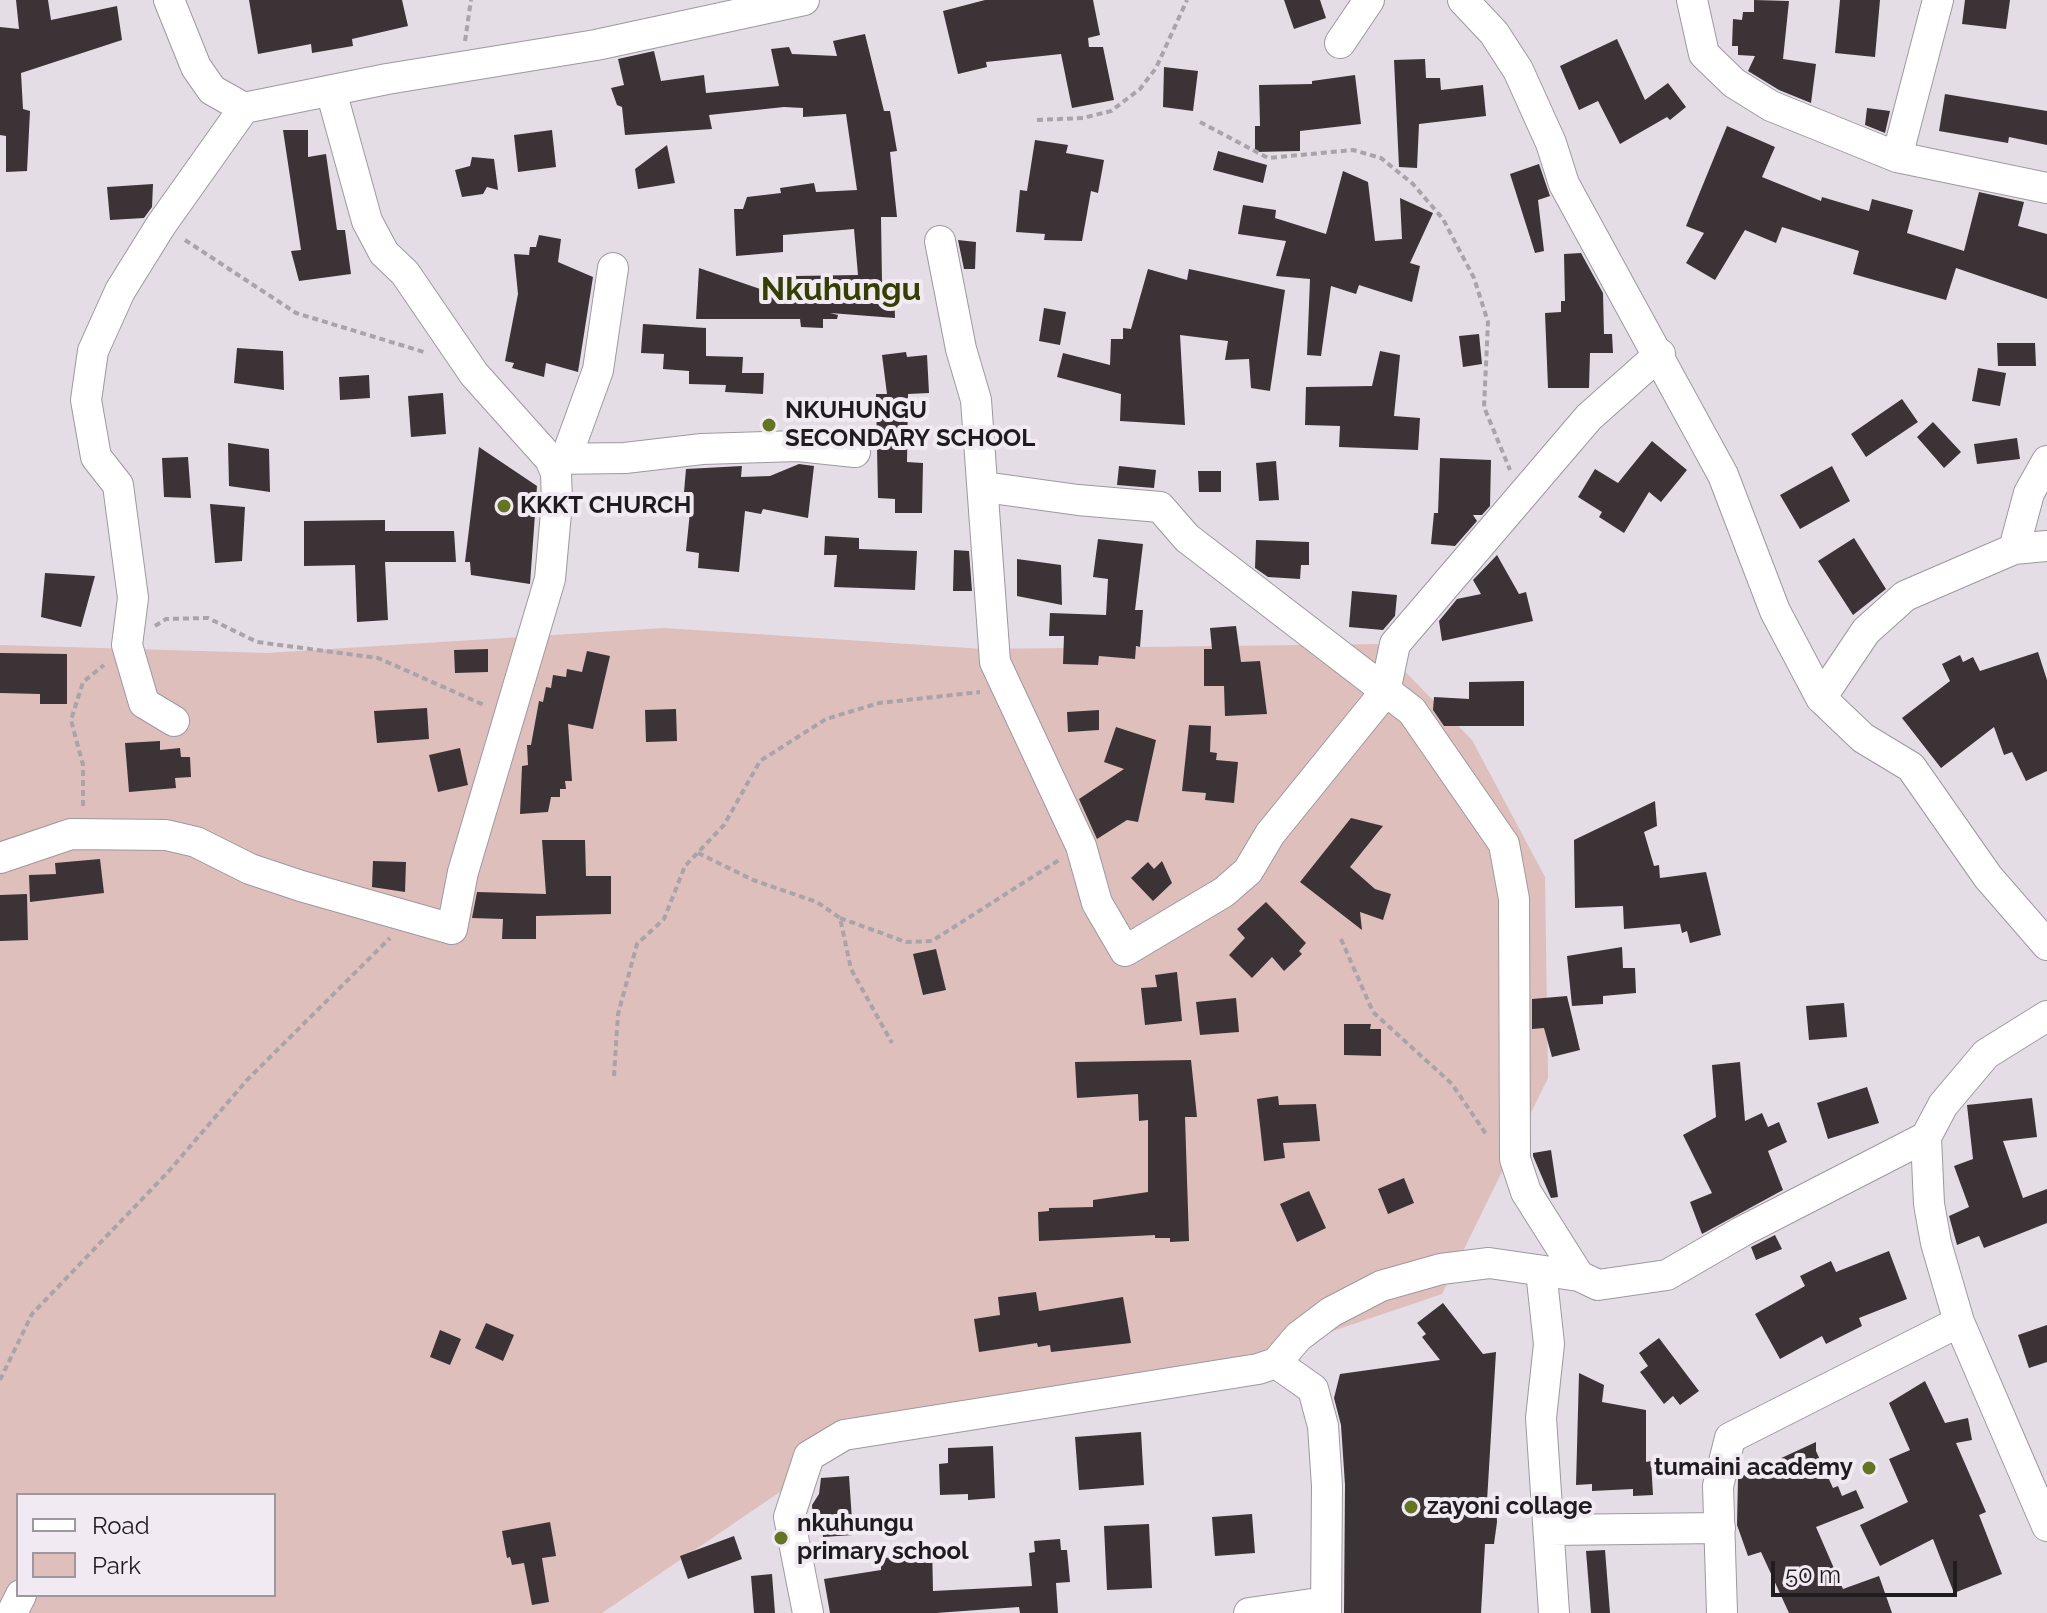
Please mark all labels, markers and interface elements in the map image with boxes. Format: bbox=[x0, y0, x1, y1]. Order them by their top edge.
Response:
district label: Nkuhungu bbox=[761, 271, 921, 309]
place label: NKUHUNGU SECONDARY SCHOOL bbox=[785, 397, 1035, 453]
marker: NKUHUNGU SECONDARY SCHOOL bbox=[760, 416, 778, 434]
place label: KKKT CHURCH bbox=[520, 492, 691, 520]
marker: KKKT CHURCH bbox=[495, 497, 513, 515]
place label: tumaini academy bbox=[1654, 1454, 1853, 1482]
marker: tumaini academy bbox=[1860, 1459, 1878, 1477]
legend bbox=[16, 1493, 276, 1597]
place label: zayoni collage bbox=[1427, 1493, 1592, 1521]
marker: zayoni collage bbox=[1402, 1498, 1420, 1516]
place label: nkuhungu primary school bbox=[797, 1510, 969, 1566]
text: Road bbox=[92, 1511, 150, 1540]
marker: nkuhungu primary school bbox=[772, 1529, 790, 1547]
scale bar bbox=[1775, 1545, 1961, 1595]
text: Park bbox=[92, 1551, 141, 1580]
text: 50 m bbox=[1785, 1560, 1841, 1589]

